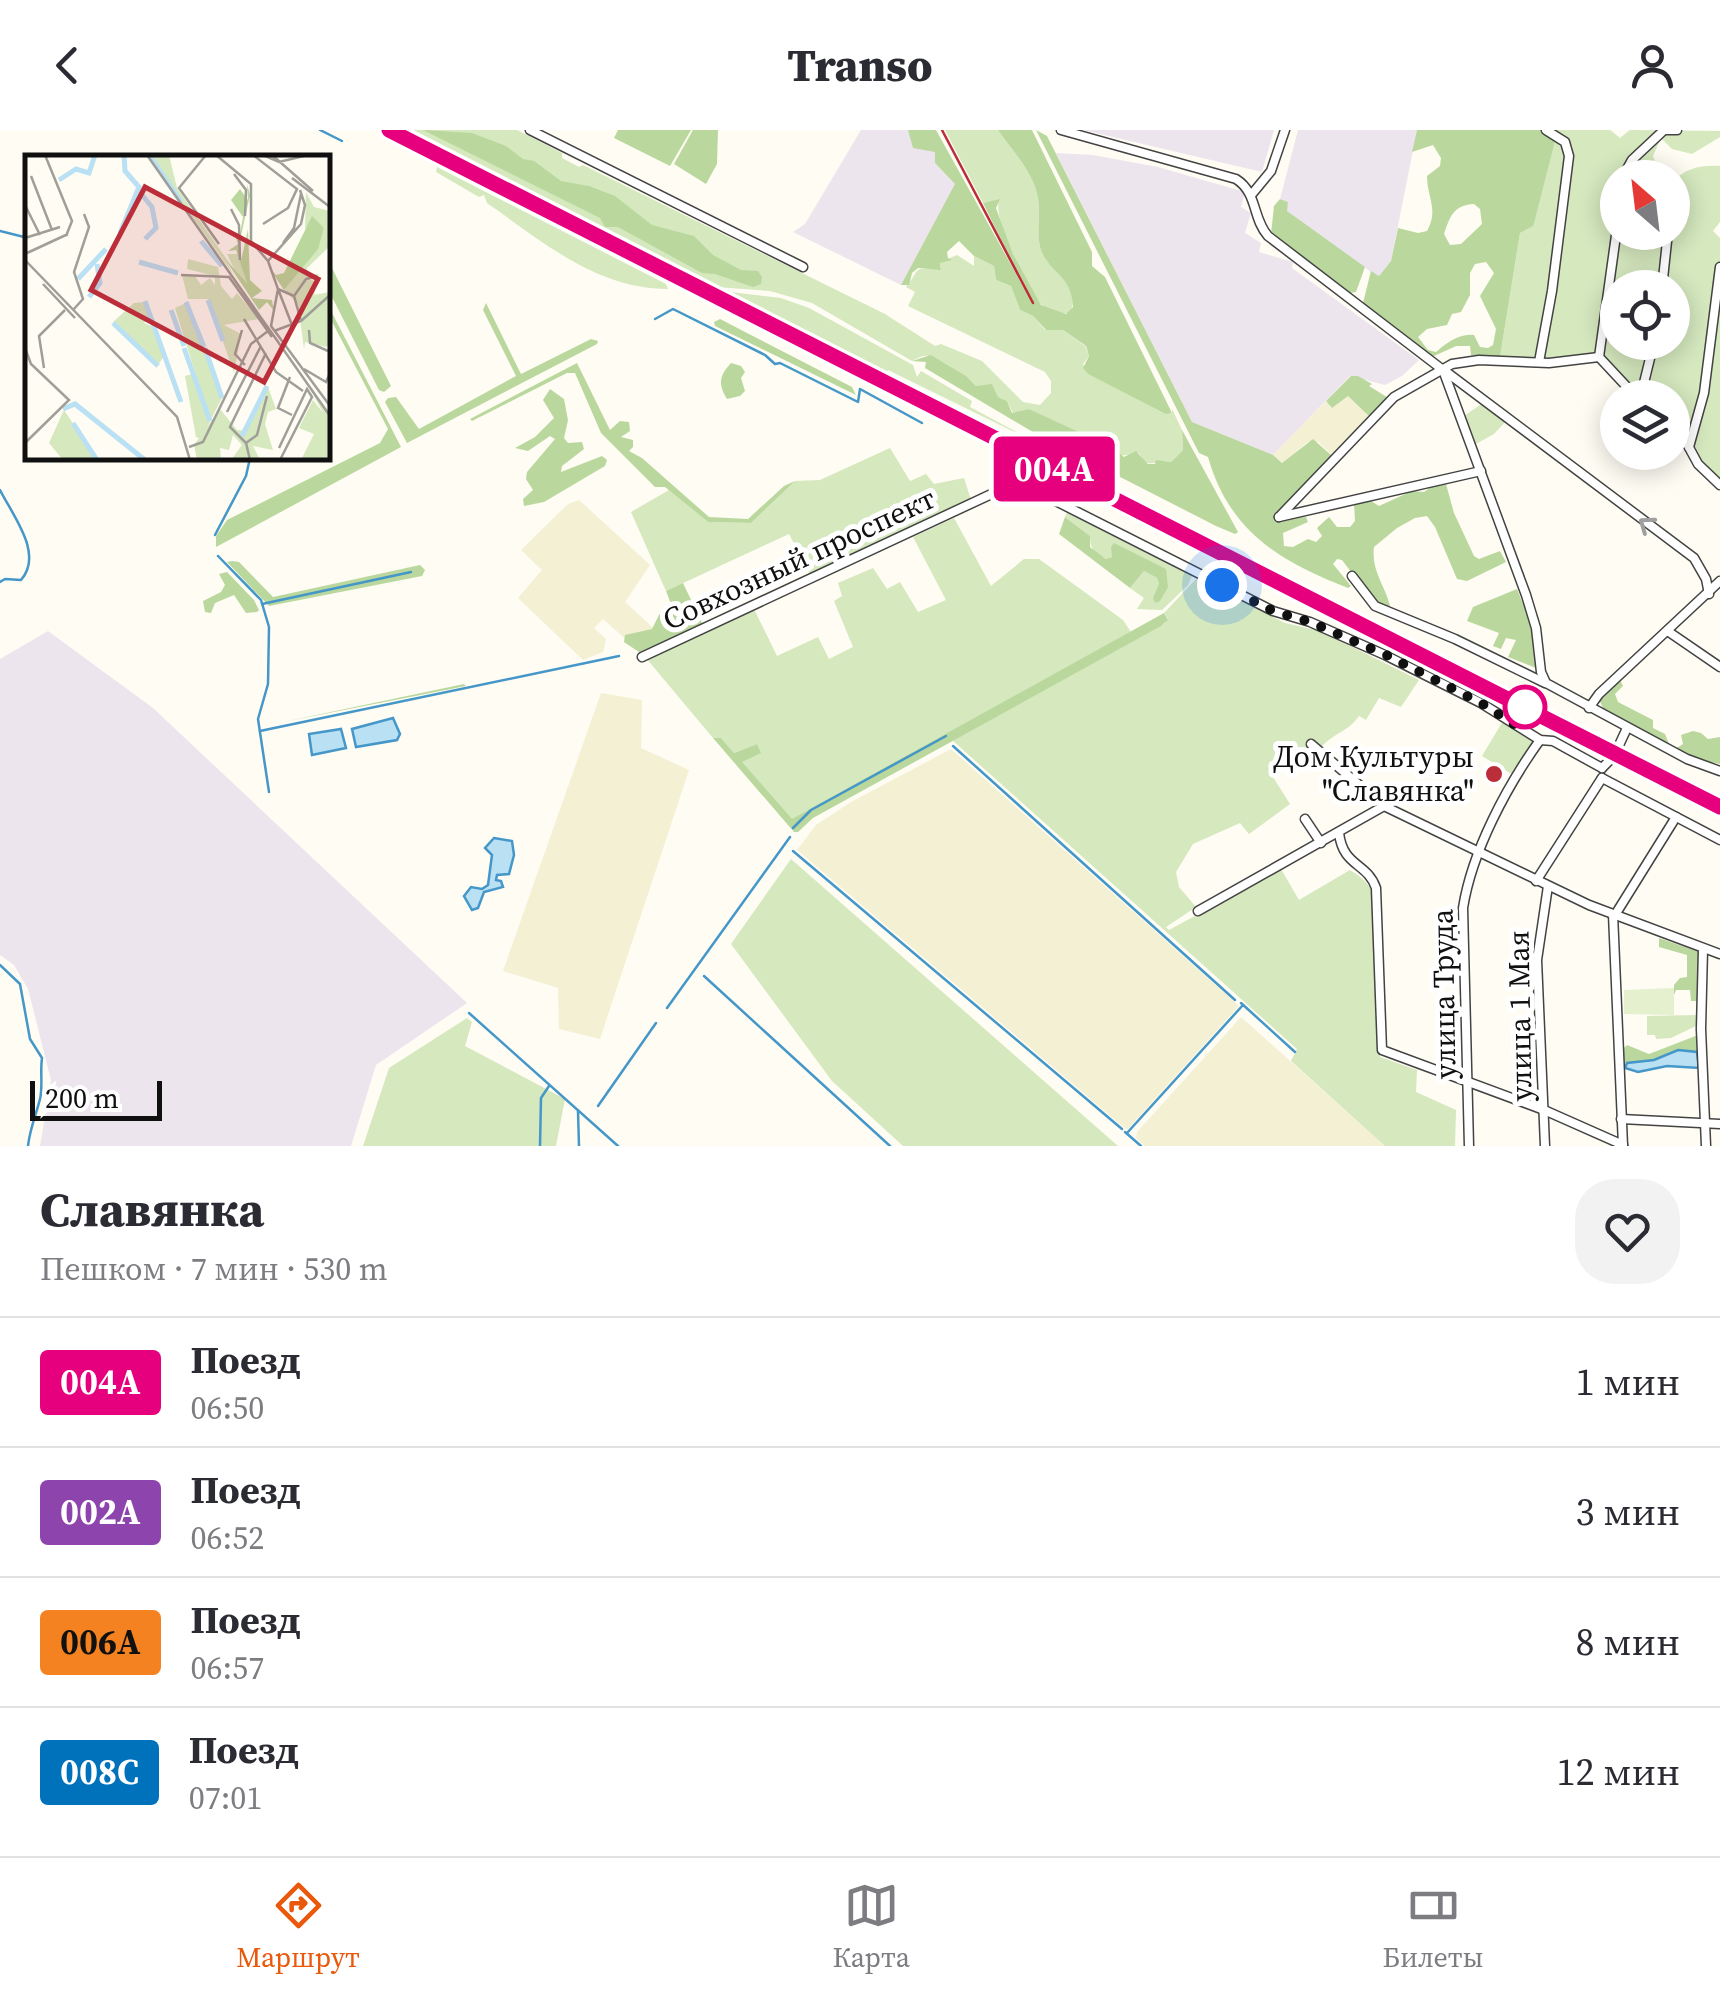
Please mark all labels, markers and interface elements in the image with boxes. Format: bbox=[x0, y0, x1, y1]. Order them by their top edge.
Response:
text: Transo bbox=[787, 34, 933, 96]
icon: back bbox=[40, 38, 95, 93]
icon: person bbox=[1625, 38, 1680, 93]
inset map bbox=[25, 155, 330, 460]
north arrow bbox=[1600, 160, 1690, 250]
map controls bbox=[1600, 160, 1690, 470]
button: locate bbox=[1600, 270, 1690, 360]
button: layers bbox=[1600, 380, 1690, 470]
line badge: 004А bbox=[984, 436, 1124, 502]
text: 004А bbox=[1014, 445, 1094, 493]
street label: Совхозный проспект bbox=[656, 477, 942, 640]
one-way arrow bbox=[1639, 518, 1658, 537]
your location bbox=[1197, 560, 1247, 610]
unlabelled marker bbox=[1504, 686, 1546, 728]
place label: Дом Культуры "Славянка" bbox=[1273, 736, 1474, 811]
marker: Дом Культуры "Славянка" bbox=[1483, 763, 1505, 785]
street label: улица Труда bbox=[1422, 908, 1465, 1079]
street label: улица 1 Мая bbox=[1498, 930, 1541, 1102]
scale bar bbox=[30, 1076, 162, 1120]
text: 200 m bbox=[45, 1079, 119, 1117]
text: Славянка bbox=[40, 1176, 264, 1242]
button: heart bbox=[1575, 1179, 1680, 1284]
text: Пешком · 7 мин · 530 m bbox=[40, 1247, 388, 1291]
text: Поезд bbox=[191, 1334, 301, 1386]
text: 1 мин bbox=[1575, 1356, 1680, 1408]
text: 004А bbox=[60, 1358, 141, 1406]
text: 06:50 bbox=[191, 1386, 264, 1430]
text: Поезд bbox=[191, 1464, 301, 1516]
text: 3 мин bbox=[1575, 1486, 1680, 1538]
text: 002А bbox=[60, 1488, 141, 1536]
text: 06:52 bbox=[191, 1516, 264, 1560]
text: Поезд bbox=[191, 1594, 301, 1646]
text: 8 мин bbox=[1575, 1616, 1680, 1668]
text: 006А bbox=[60, 1618, 141, 1666]
text: 06:57 bbox=[191, 1646, 264, 1690]
text: Поезд bbox=[189, 1724, 299, 1776]
text: 12 мин bbox=[1556, 1746, 1680, 1798]
text: 008С bbox=[60, 1748, 139, 1796]
text: 07:01 bbox=[189, 1776, 262, 1820]
tab: Маршрут bbox=[236, 1878, 360, 1976]
tab: Карта bbox=[833, 1878, 910, 1976]
tab: Билеты bbox=[1383, 1878, 1484, 1976]

